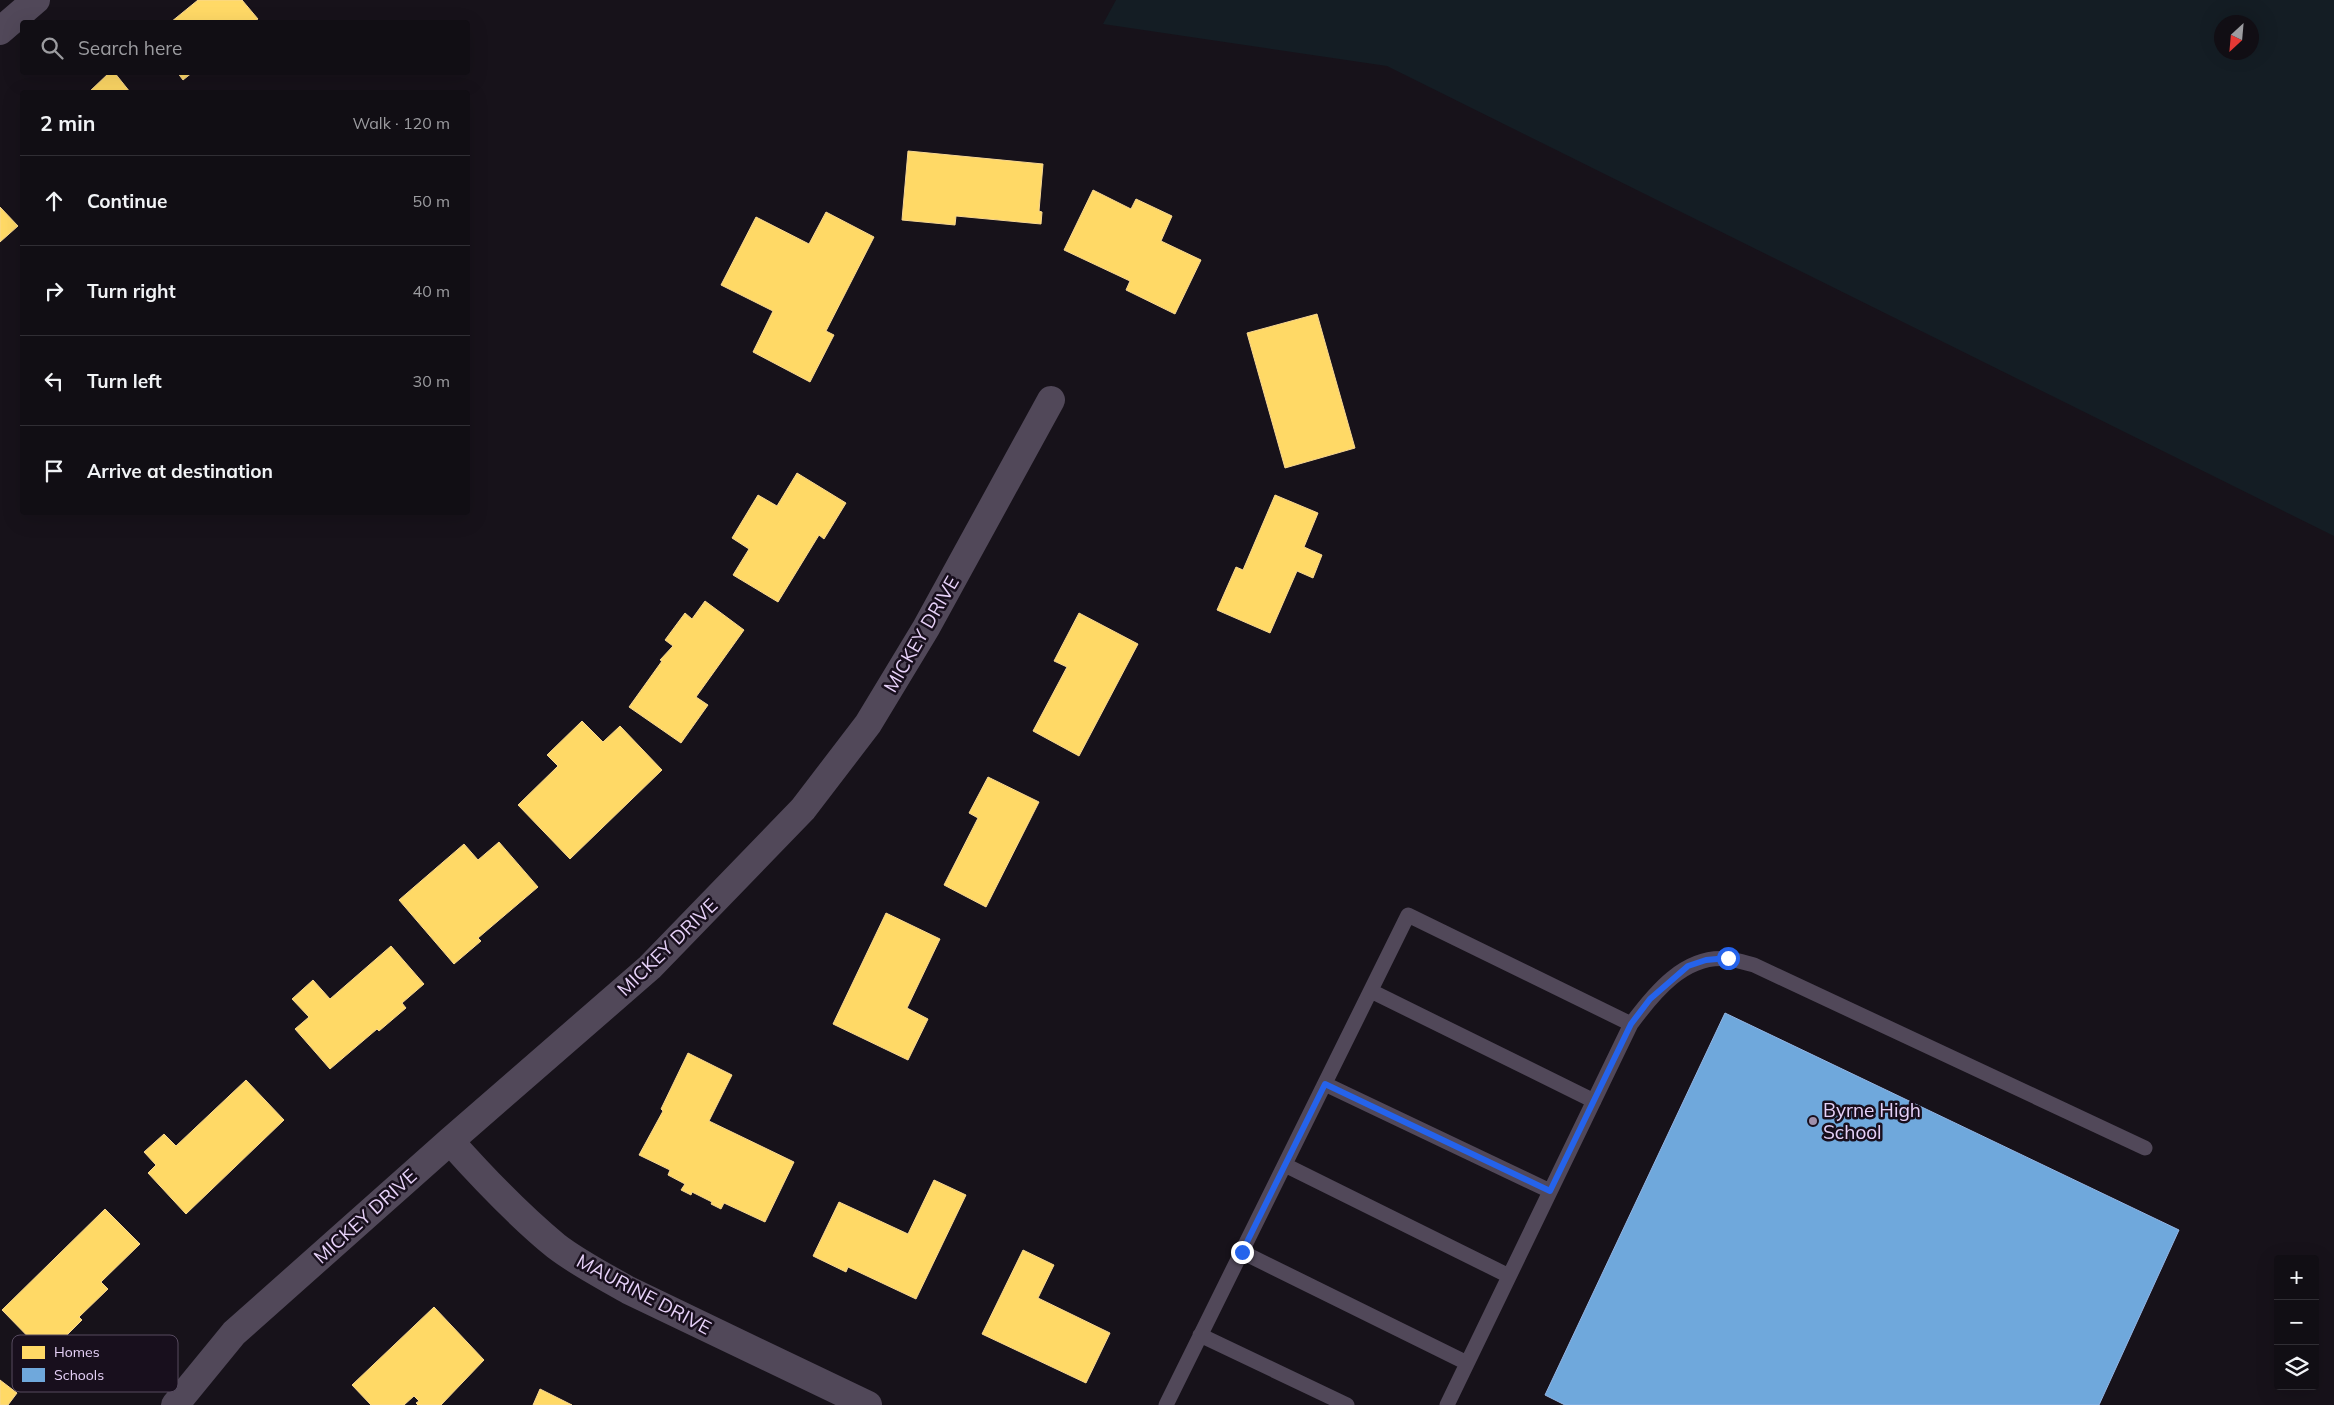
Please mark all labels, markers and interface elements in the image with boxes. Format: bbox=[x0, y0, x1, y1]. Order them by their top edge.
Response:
north arrow bbox=[2214, 15, 2259, 60]
search box bbox=[20, 20, 470, 75]
icon: search bbox=[38, 34, 66, 62]
text: Search here bbox=[78, 36, 182, 60]
text: 2 min bbox=[40, 110, 95, 136]
text: Walk · 120 m bbox=[352, 113, 450, 133]
icon: ahead bbox=[40, 187, 68, 215]
text: Continue bbox=[87, 189, 167, 213]
text: 50 m bbox=[413, 191, 450, 211]
icon: right bbox=[40, 277, 68, 305]
text: Turn right bbox=[87, 279, 176, 303]
text: 40 m bbox=[413, 281, 450, 301]
icon: left bbox=[40, 367, 68, 395]
text: Turn left bbox=[87, 369, 162, 393]
text: 30 m bbox=[413, 371, 450, 391]
icon: arrive bbox=[40, 457, 68, 485]
text: Arrive at destination bbox=[87, 459, 273, 483]
street label: MICKEY DRIVE bbox=[878, 571, 964, 697]
street label: MICKEY DRIVE bbox=[612, 893, 722, 1001]
route start bbox=[1717, 947, 1740, 970]
place label: Byrne High School bbox=[1823, 1098, 1921, 1144]
marker: Byrne High School bbox=[1807, 1115, 1819, 1127]
street label: MICKEY DRIVE bbox=[308, 1163, 422, 1269]
route end bbox=[1231, 1241, 1254, 1264]
street label: MAURINE DRIVE bbox=[573, 1248, 715, 1340]
map controls bbox=[2274, 1255, 2319, 1390]
button: + bbox=[2274, 1255, 2319, 1300]
button: − bbox=[2274, 1300, 2319, 1345]
legend bbox=[12, 1335, 178, 1392]
text: Homes bbox=[54, 1343, 100, 1361]
button: layers bbox=[2274, 1345, 2319, 1390]
text: Schools bbox=[54, 1366, 104, 1384]

